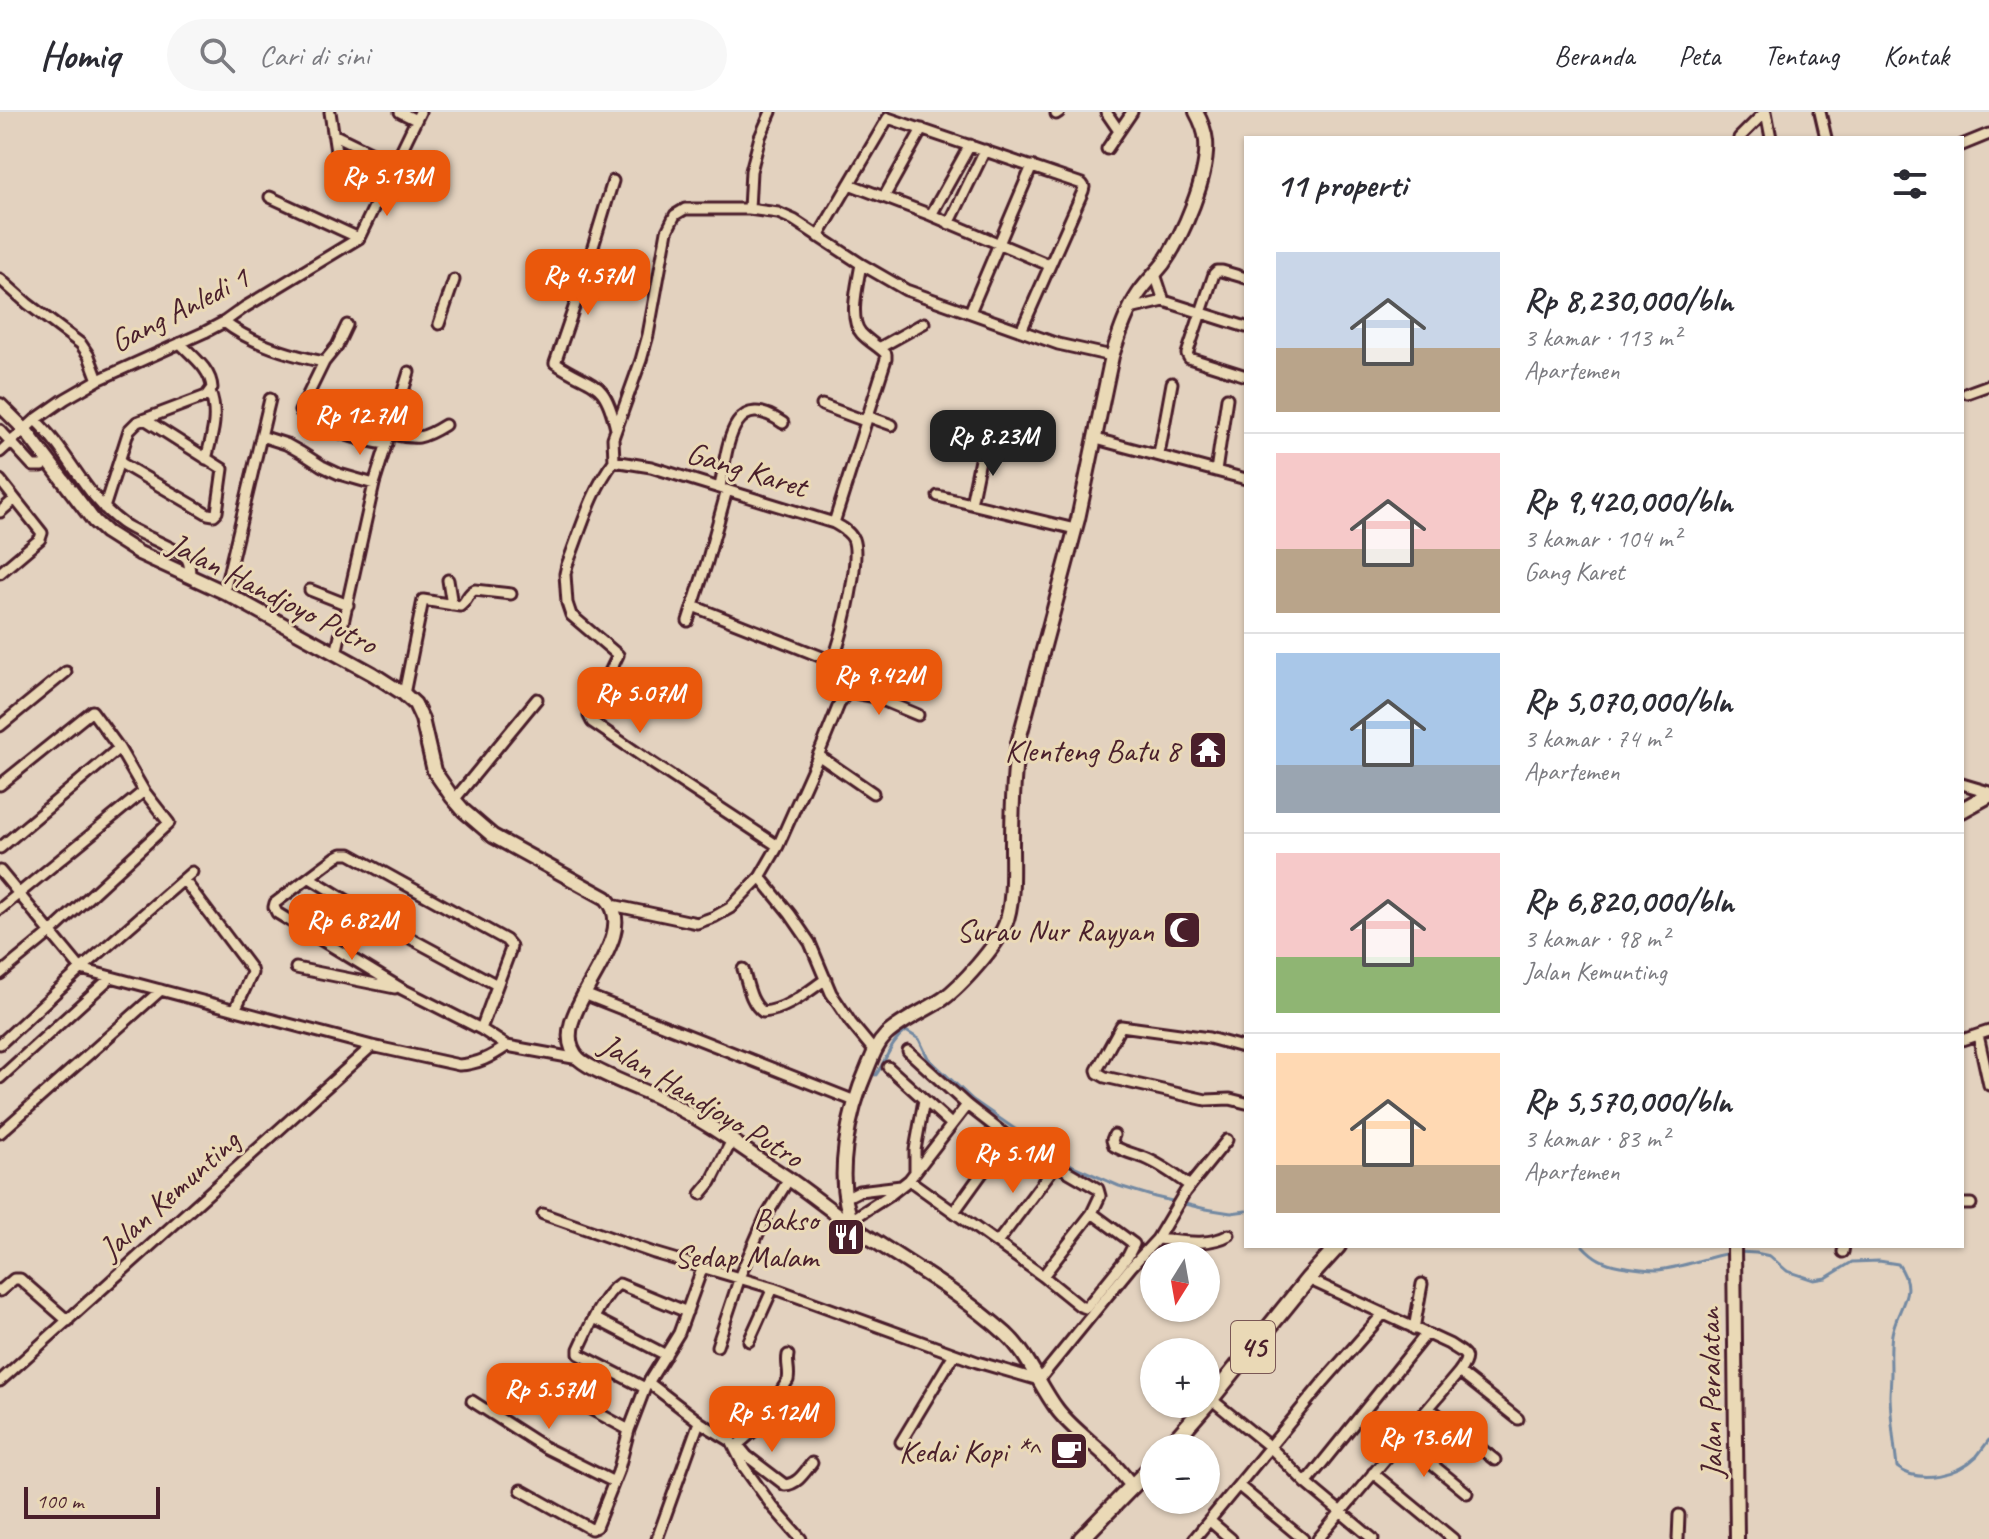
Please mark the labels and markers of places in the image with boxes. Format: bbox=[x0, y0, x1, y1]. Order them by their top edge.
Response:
pin: Rp 5.13M bbox=[304, 150, 470, 218]
pin: Rp 4.57M bbox=[505, 249, 671, 317]
pin: Rp 12.7M bbox=[277, 389, 443, 457]
pin: Rp 8.23M bbox=[910, 410, 1076, 478]
pin: Rp 9.42M bbox=[796, 649, 962, 717]
pin: Rp 5.07M bbox=[557, 667, 723, 735]
temple icon: Klenteng Batu 8 bbox=[1187, 729, 1229, 771]
place label: Klenteng Batu 8 bbox=[1005, 730, 1183, 771]
pin: Rp 6.82M bbox=[269, 894, 435, 962]
mosque icon: Surau Nur Rayyan bbox=[1161, 909, 1203, 951]
place label: Surau Nur Rayyan bbox=[956, 910, 1155, 951]
pin: Rp 5.1M bbox=[939, 1127, 1087, 1195]
place label: Bakso Sedap Malam bbox=[674, 1199, 822, 1277]
restaurant icon: Bakso Sedap Malam bbox=[825, 1216, 867, 1258]
pin: Rp 5.57M bbox=[466, 1363, 632, 1431]
pin: Rp 5.12M bbox=[689, 1386, 855, 1454]
pin: Rp 13.6M bbox=[1341, 1411, 1507, 1479]
cafe icon: Kedai Kopi *^ bbox=[1048, 1430, 1090, 1472]
place label: Kedai Kopi *^ bbox=[899, 1431, 1042, 1472]

